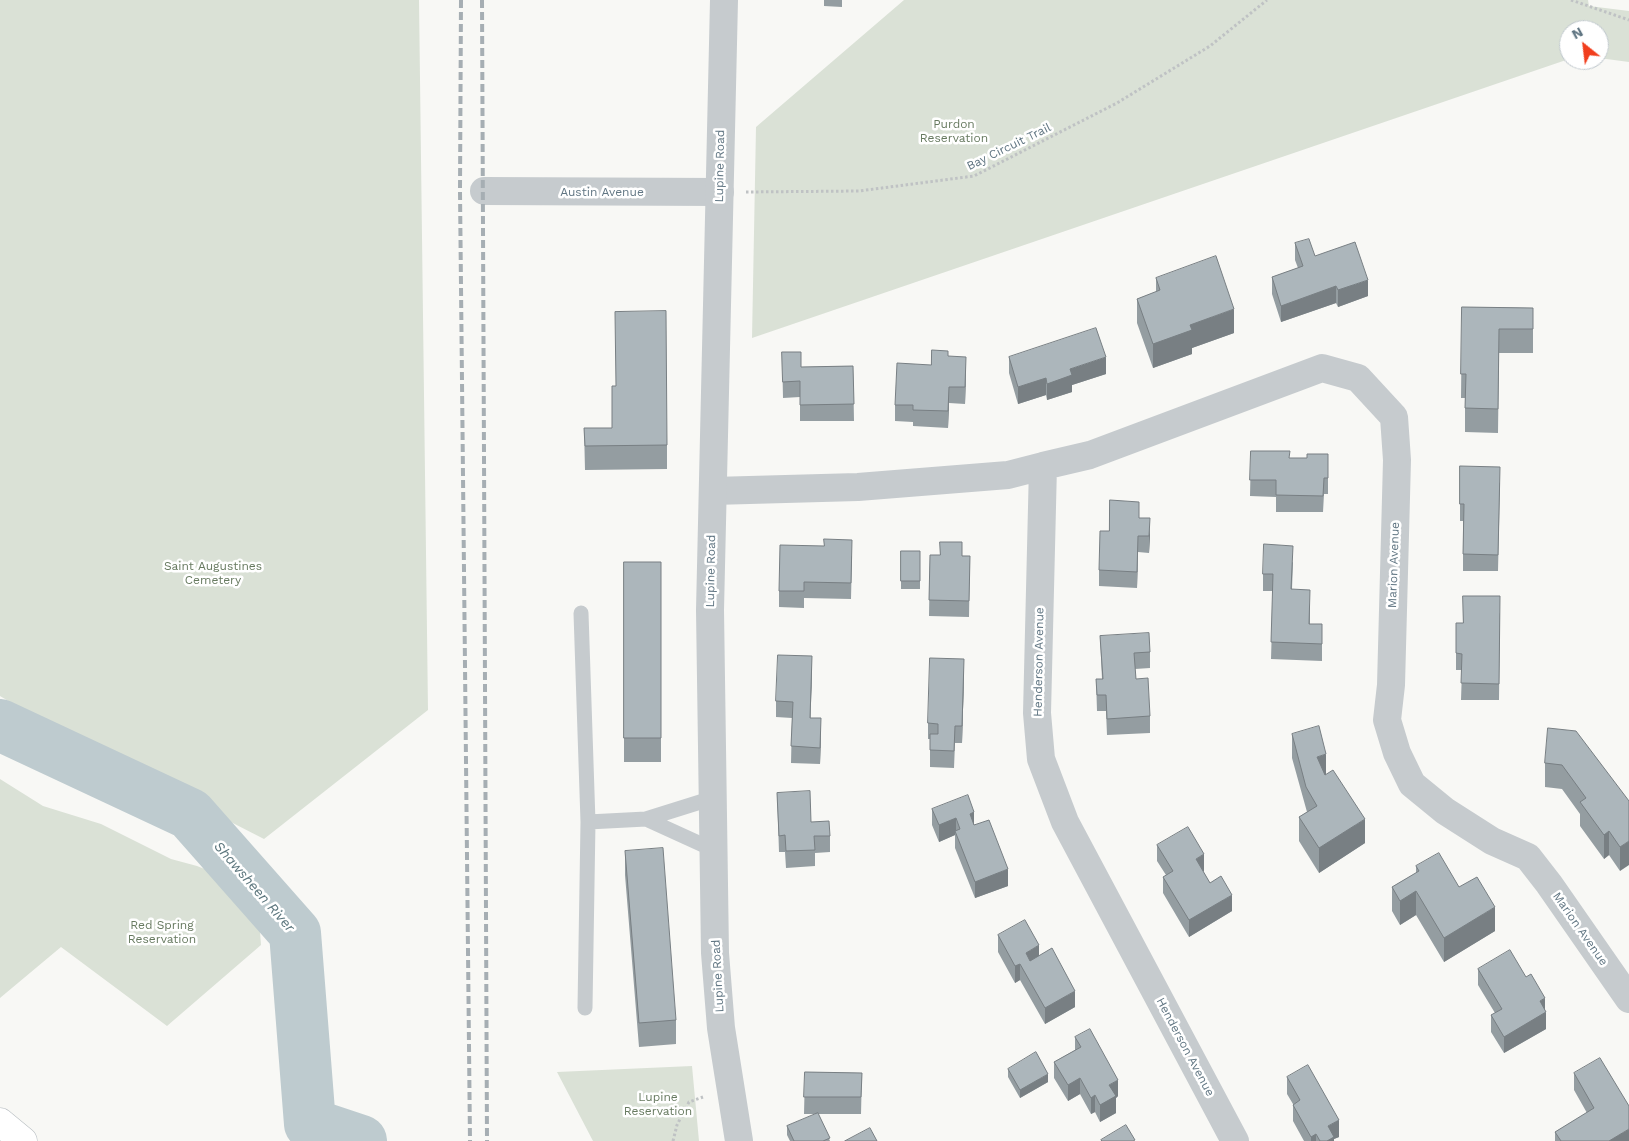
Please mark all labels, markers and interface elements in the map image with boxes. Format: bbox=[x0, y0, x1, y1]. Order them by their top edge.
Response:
north arrow bbox=[1559, 20, 1609, 70]
text: N bbox=[1569, 23, 1586, 42]
park label: Purdon Reservation bbox=[920, 117, 988, 145]
street label: Bay Circuit Trail bbox=[965, 120, 1053, 174]
street label: Lupine Road bbox=[712, 129, 728, 203]
street label: Austin Avenue bbox=[560, 185, 644, 199]
street label: Marion Avenue bbox=[1385, 522, 1403, 608]
street label: Lupine Road bbox=[703, 534, 719, 608]
park label: Saint Augustines Cemetery bbox=[164, 559, 262, 587]
street label: Henderson Avenue bbox=[1031, 607, 1047, 717]
water label: Shawsheen River bbox=[210, 838, 298, 936]
street label: Marion Avenue bbox=[1549, 890, 1611, 968]
park label: Red Spring Reservation bbox=[128, 918, 196, 946]
street label: Lupine Road bbox=[709, 939, 727, 1013]
street label: Henderson Avenue bbox=[1153, 995, 1217, 1099]
park label: Lupine Reservation bbox=[624, 1090, 692, 1118]

